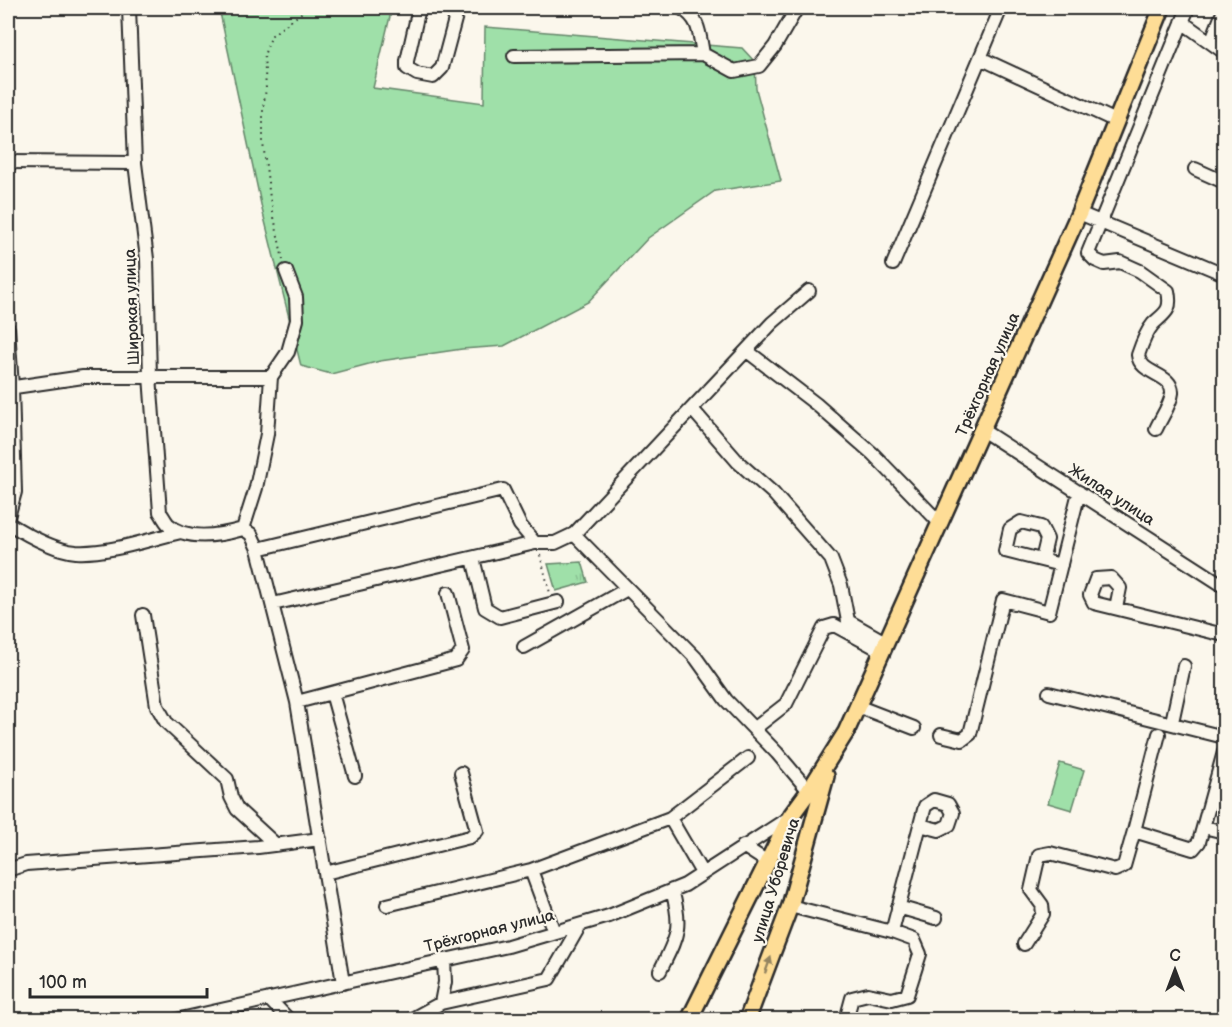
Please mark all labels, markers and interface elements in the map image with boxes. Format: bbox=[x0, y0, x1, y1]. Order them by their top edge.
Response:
street label: Широкая улица bbox=[121, 248, 144, 366]
street label: Трёхгорная улица bbox=[953, 309, 1024, 439]
street label: Жилая улица bbox=[1065, 460, 1158, 530]
street label: улица Уборевича bbox=[748, 815, 805, 945]
street label: Трёхгорная улица bbox=[422, 906, 557, 957]
north arrow bbox=[1145, 940, 1205, 1000]
text: С bbox=[1169, 947, 1181, 966]
one-way arrow bbox=[763, 955, 773, 973]
scale bar bbox=[30, 961, 207, 999]
text: 100 m bbox=[39, 972, 87, 993]

